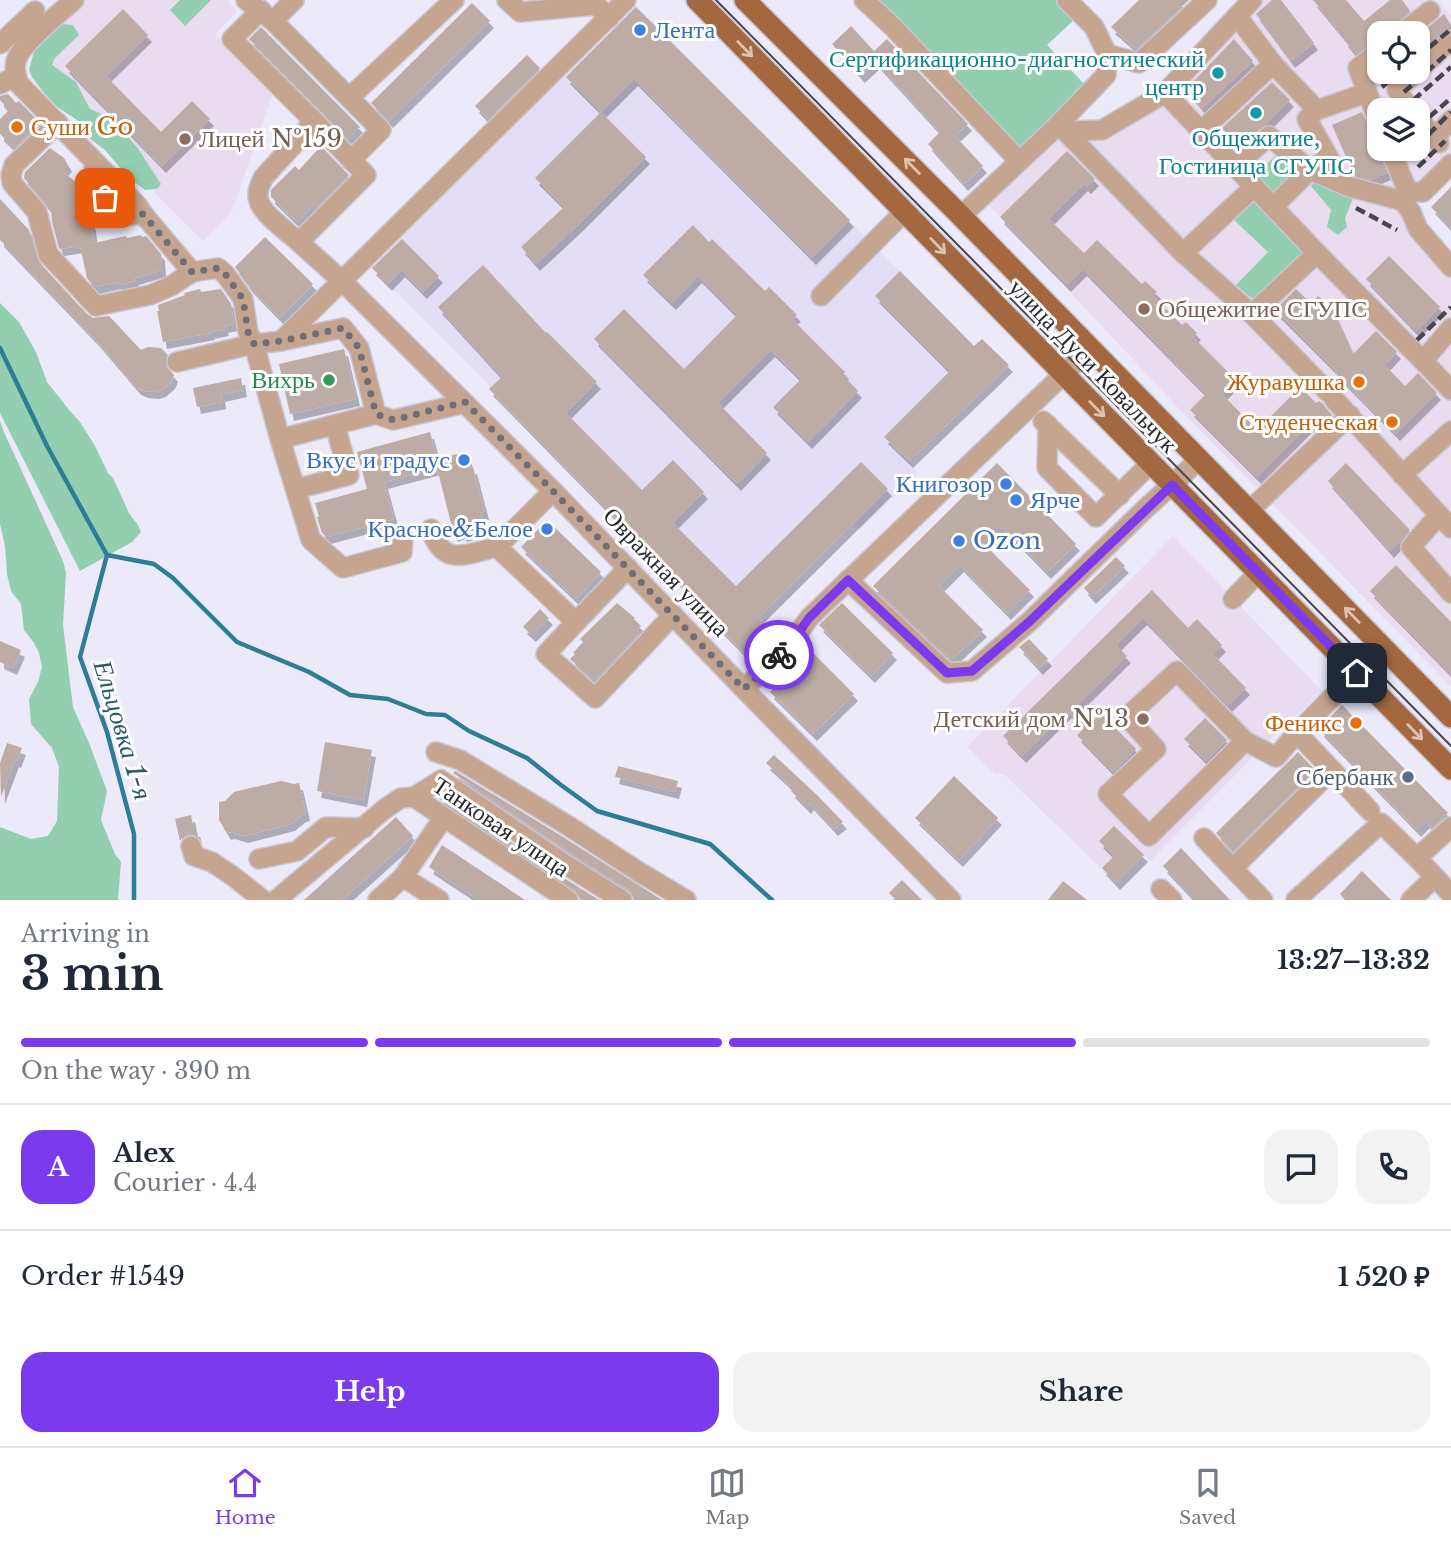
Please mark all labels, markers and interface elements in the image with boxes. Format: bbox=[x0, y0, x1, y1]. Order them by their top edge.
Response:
place label: Лента bbox=[654, 15, 715, 44]
map controls bbox=[1367, 21, 1430, 161]
button: locate bbox=[1367, 21, 1430, 84]
marker: Лента bbox=[632, 22, 648, 38]
one-way arrow bbox=[736, 40, 753, 57]
place label: Сертификационно-диагностический центр bbox=[829, 44, 1204, 101]
marker: Сертификационно-диагностический центр bbox=[1210, 65, 1226, 81]
button: layers bbox=[1367, 98, 1430, 161]
marker: Общежитие, Гостиница СГУПС bbox=[1248, 105, 1264, 121]
place label: Суши Go bbox=[31, 112, 133, 141]
marker: Суши Go bbox=[9, 119, 25, 135]
place label: Общежитие, Гостиница СГУПС bbox=[1159, 123, 1353, 180]
place label: Лицей №159 bbox=[199, 124, 342, 153]
marker: Лицей №159 bbox=[177, 131, 193, 147]
one-way arrow bbox=[903, 158, 920, 175]
pin bbox=[75, 168, 135, 228]
icon: bag bbox=[86, 179, 124, 217]
one-way arrow bbox=[930, 238, 947, 255]
street label: улица Дуси Ковальчук bbox=[1003, 273, 1184, 459]
place label: Общежитие СГУПС bbox=[1158, 294, 1367, 323]
marker: Общежитие СГУПС bbox=[1136, 301, 1152, 317]
place label: Вихрь bbox=[251, 365, 315, 394]
place label: Журавушка bbox=[1227, 367, 1345, 396]
marker: Вихрь bbox=[321, 372, 337, 388]
marker: Журавушка bbox=[1351, 374, 1367, 390]
one-way arrow bbox=[1089, 400, 1106, 417]
place label: Студенческая bbox=[1239, 407, 1378, 436]
marker: Студенческая bbox=[1384, 414, 1400, 430]
place label: Вкус и градус bbox=[306, 445, 450, 474]
marker: Вкус и градус bbox=[456, 452, 472, 468]
place label: Книгозор bbox=[896, 469, 992, 498]
marker: Книгозор bbox=[998, 476, 1014, 492]
place label: Ярче bbox=[1030, 485, 1080, 514]
marker: Ярче bbox=[1008, 492, 1024, 508]
street label: Овражная улица bbox=[597, 501, 736, 643]
place label: Красное&Белое bbox=[367, 514, 533, 543]
marker: Красное&Белое bbox=[539, 521, 555, 537]
place label: Ozon bbox=[973, 526, 1041, 555]
marker: Ozon bbox=[951, 533, 967, 549]
one-way arrow bbox=[1344, 607, 1361, 624]
courier bbox=[744, 620, 814, 690]
icon: bike bbox=[760, 636, 798, 674]
pin bbox=[1327, 643, 1387, 703]
icon: home bbox=[1338, 654, 1376, 692]
water label: Ельцовка 1-я bbox=[86, 655, 159, 804]
place label: Детский дом №13 bbox=[934, 704, 1129, 733]
place label: Феникс bbox=[1265, 708, 1342, 737]
marker: Детский дом №13 bbox=[1135, 711, 1151, 727]
marker: Феникс bbox=[1348, 715, 1364, 731]
one-way arrow bbox=[1406, 723, 1423, 740]
place label: Сбербанк bbox=[1296, 762, 1394, 791]
marker: Сбербанк bbox=[1400, 769, 1416, 785]
street label: Танковая улица bbox=[427, 770, 576, 883]
text: Arriving in bbox=[21, 920, 150, 948]
text: 13:27–13:32 bbox=[1277, 944, 1430, 976]
text: 3 min bbox=[21, 945, 163, 1002]
text: On the way · 390 m bbox=[21, 1057, 251, 1085]
button: chat bbox=[1264, 1130, 1338, 1204]
button: phone bbox=[1356, 1130, 1430, 1204]
text: Alex bbox=[113, 1137, 175, 1169]
text: A bbox=[47, 1151, 69, 1183]
text: Courier · 4.4 bbox=[113, 1169, 257, 1197]
text: Order #1549 bbox=[21, 1260, 185, 1292]
text: 1 520 ₽ bbox=[1338, 1261, 1430, 1293]
button: Help bbox=[21, 1352, 719, 1432]
button: Share bbox=[733, 1352, 1430, 1432]
tab: Home bbox=[215, 1464, 276, 1529]
tab: Map bbox=[705, 1464, 749, 1529]
tab: Saved bbox=[1179, 1464, 1236, 1529]

